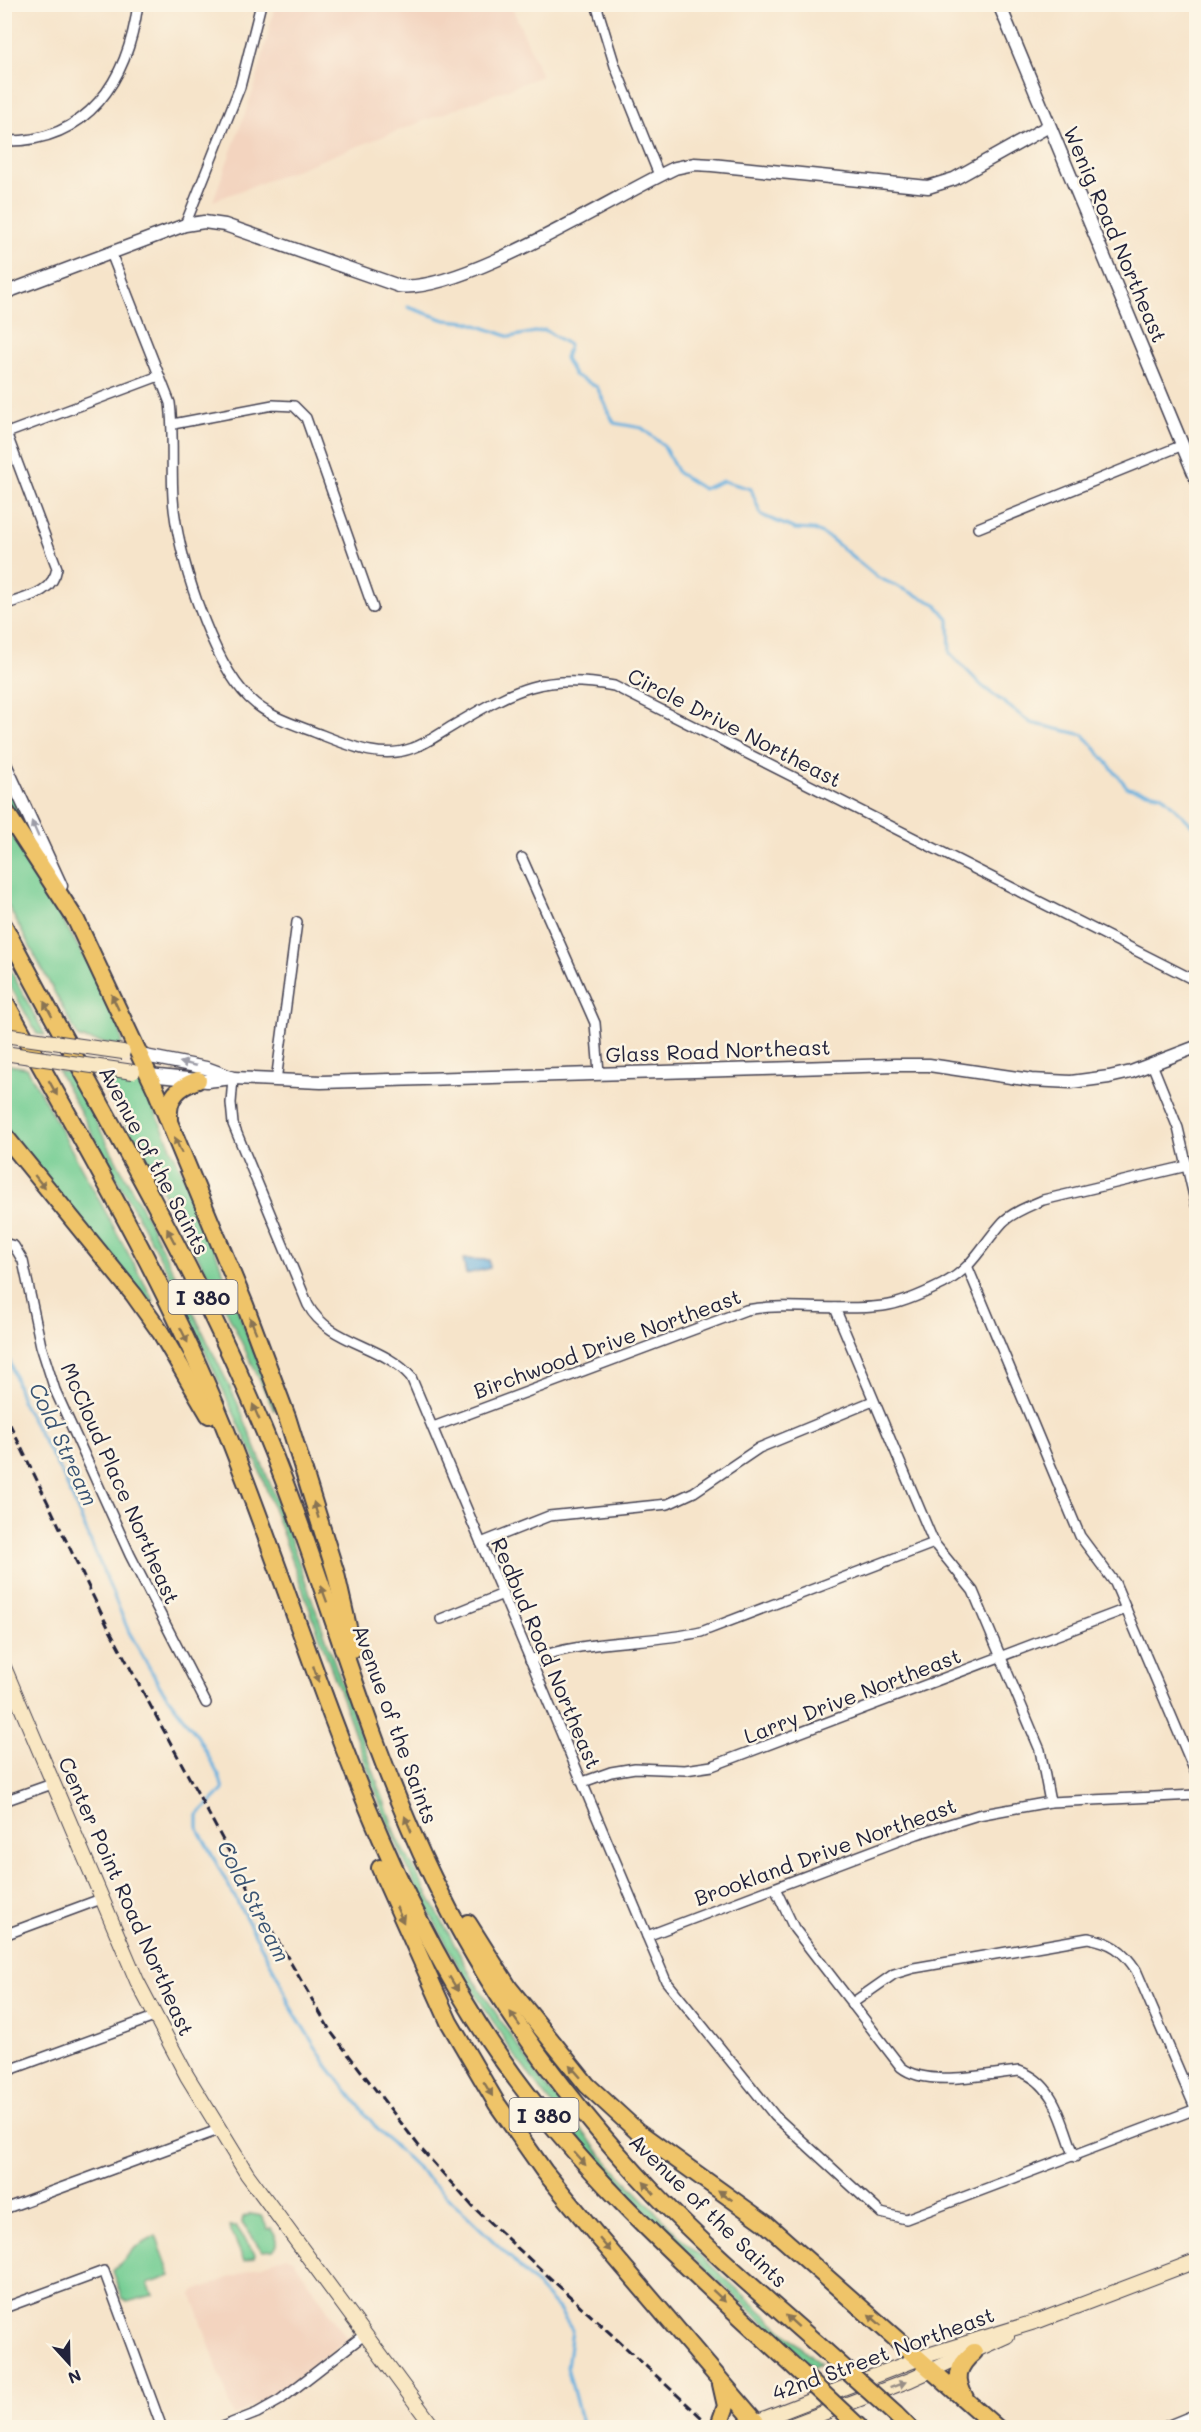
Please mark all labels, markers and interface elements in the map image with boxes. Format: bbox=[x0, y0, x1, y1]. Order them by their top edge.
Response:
street label: Wenig Road Northeast bbox=[1058, 122, 1174, 346]
street label: Circle Drive Northeast bbox=[623, 661, 847, 793]
one-way arrow bbox=[30, 820, 39, 837]
one-way arrow bbox=[111, 993, 120, 1010]
one-way arrow bbox=[43, 1001, 53, 1018]
street label: Glass Road Northeast bbox=[605, 1033, 831, 1067]
one-way arrow bbox=[178, 1059, 197, 1068]
street label: Avenue of the Saints bbox=[94, 1061, 216, 1259]
one-way arrow bbox=[48, 1080, 58, 1097]
one-way arrow bbox=[173, 1136, 182, 1154]
one-way arrow bbox=[33, 1174, 46, 1189]
one-way arrow bbox=[166, 1228, 176, 1245]
road number: I 380 bbox=[168, 1280, 238, 1314]
street label: Birchwood Drive Northeast bbox=[470, 1282, 744, 1404]
one-way arrow bbox=[247, 1316, 257, 1334]
one-way arrow bbox=[179, 1326, 188, 1343]
street label: McCloud Place Northeast bbox=[55, 1358, 187, 1608]
water label: Cold Stream bbox=[23, 1377, 105, 1511]
one-way arrow bbox=[251, 1402, 261, 1420]
one-way arrow bbox=[311, 1501, 320, 1519]
street label: Redbud Road Northeast bbox=[486, 1533, 608, 1773]
one-way arrow bbox=[319, 1585, 329, 1603]
street label: Avenue of the Saints bbox=[347, 1621, 445, 1827]
street label: Larry Drive Northeast bbox=[740, 1641, 964, 1749]
one-way arrow bbox=[311, 1665, 321, 1683]
street label: Center Point Road Northeast bbox=[53, 1752, 201, 2040]
street label: Brookland Drive Northeast bbox=[690, 1791, 960, 1911]
one-way arrow bbox=[404, 1815, 413, 1832]
water label: Cold Stream bbox=[211, 1835, 297, 1967]
one-way arrow bbox=[396, 1907, 405, 1924]
one-way arrow bbox=[448, 1976, 459, 1992]
one-way arrow bbox=[509, 2012, 521, 2028]
one-way arrow bbox=[569, 2063, 582, 2079]
one-way arrow bbox=[483, 2081, 494, 2097]
road number: I 380 bbox=[510, 2098, 578, 2132]
street label: Avenue of the Saints bbox=[624, 2127, 794, 2293]
one-way arrow bbox=[573, 2151, 586, 2166]
one-way arrow bbox=[643, 2181, 657, 2195]
one-way arrow bbox=[717, 2190, 733, 2201]
one-way arrow bbox=[598, 2237, 611, 2252]
one-way arrow bbox=[711, 2289, 726, 2303]
street label: 42nd Street Northeast bbox=[768, 2300, 998, 2406]
one-way arrow bbox=[784, 2314, 799, 2328]
one-way arrow bbox=[868, 2314, 883, 2327]
north arrow bbox=[39, 2333, 99, 2393]
text: N bbox=[65, 2365, 84, 2389]
one-way arrow bbox=[889, 2379, 907, 2389]

